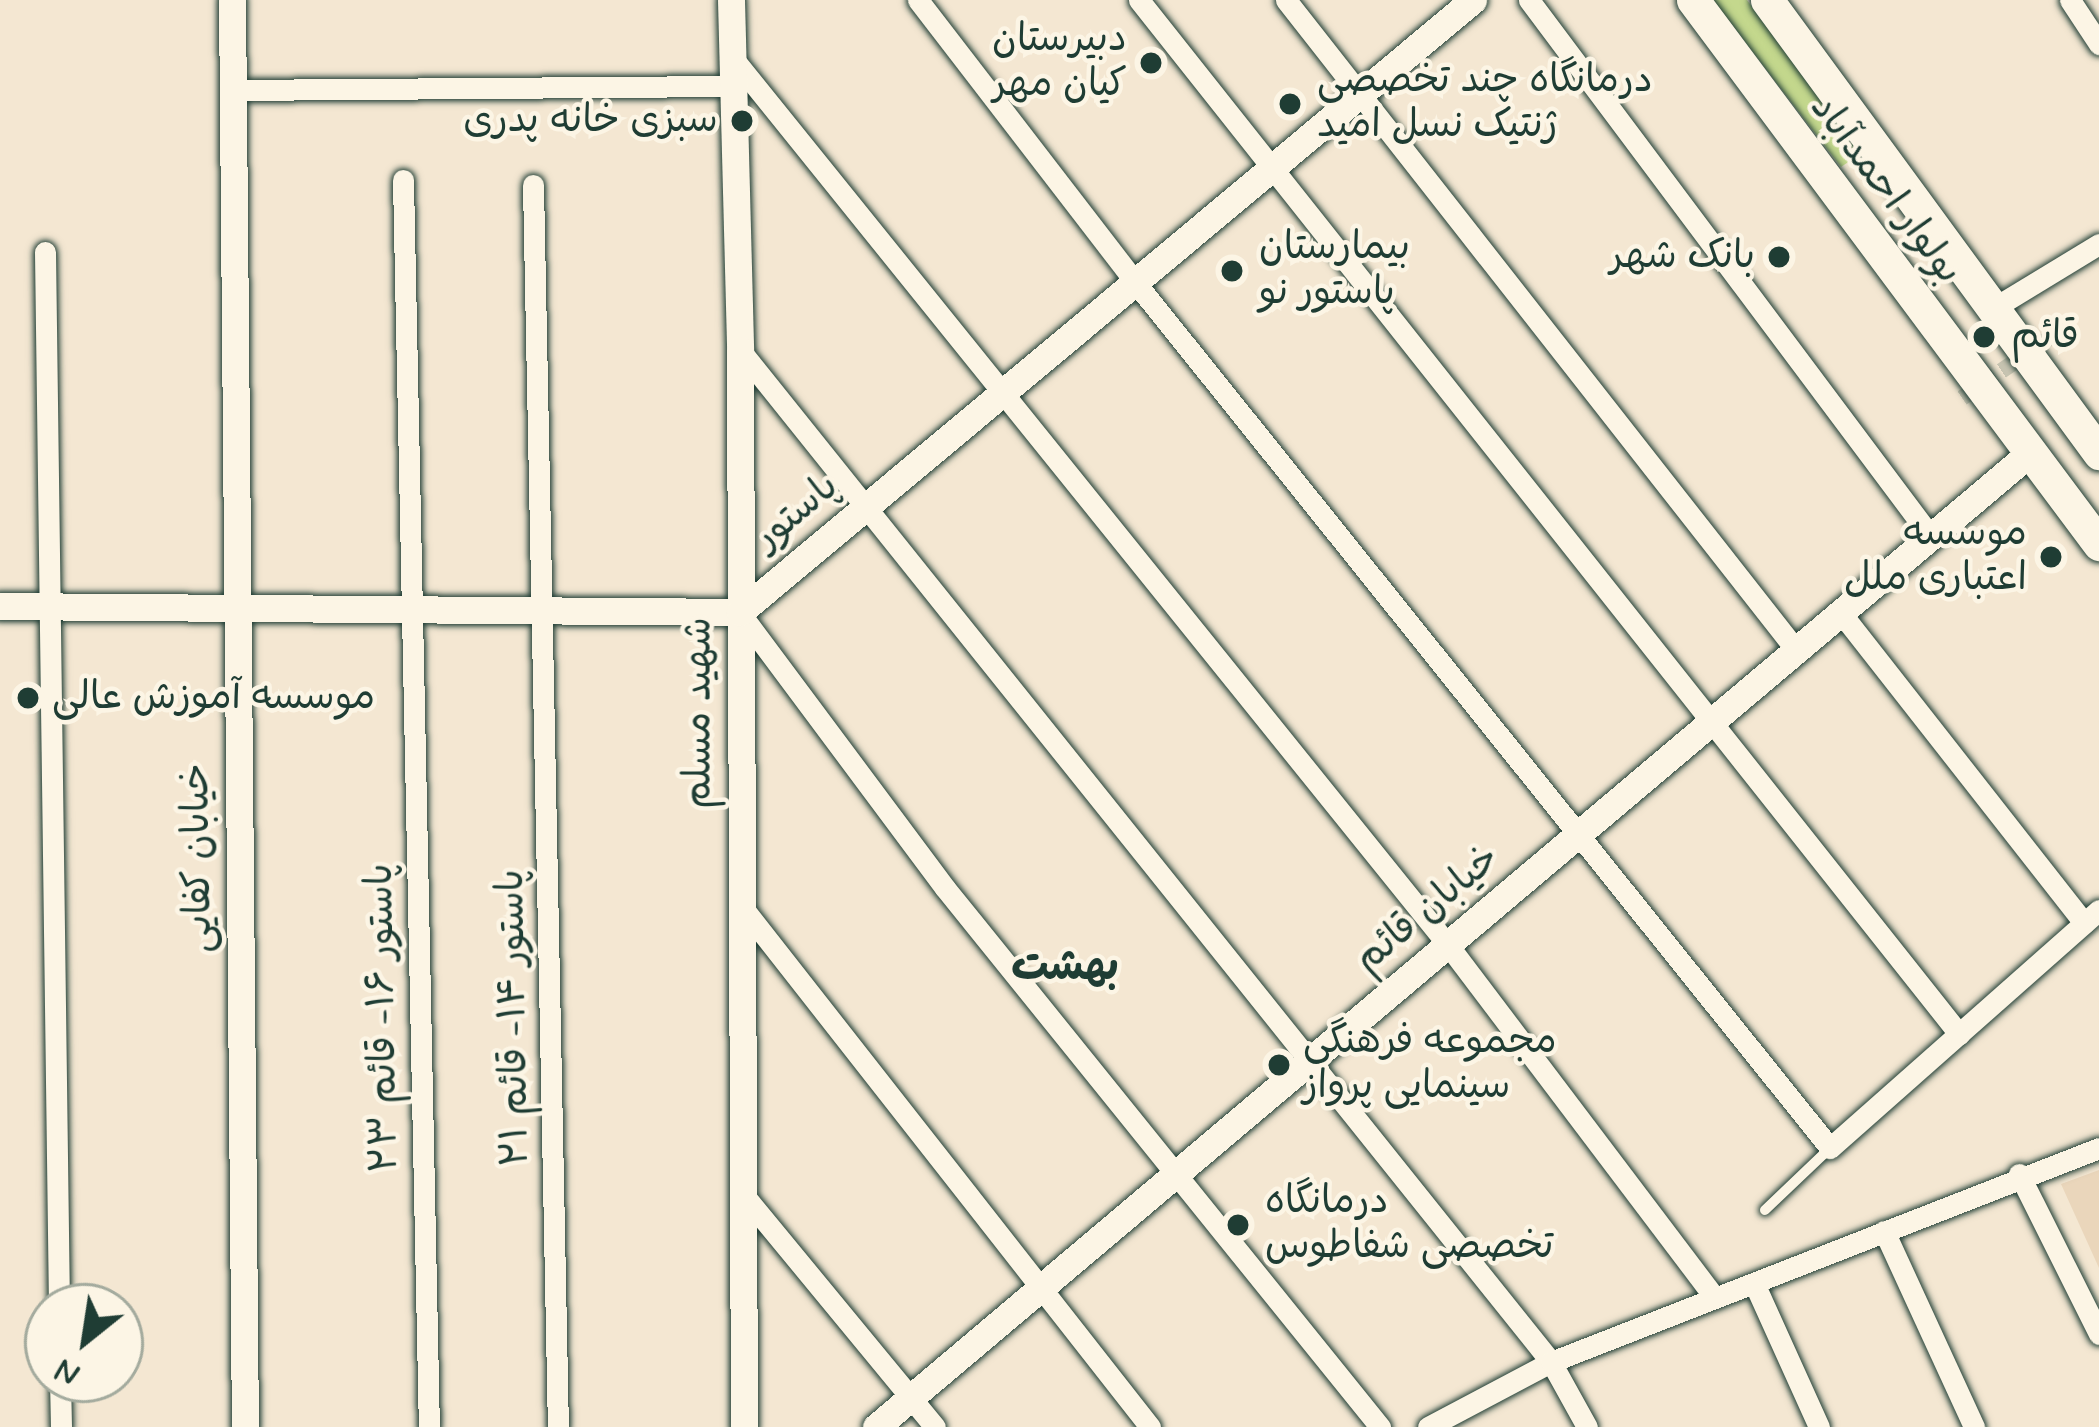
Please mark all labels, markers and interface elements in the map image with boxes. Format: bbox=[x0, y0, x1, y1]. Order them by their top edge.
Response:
place label: دبیرستان کیان مهر bbox=[992, 18, 1127, 109]
marker: دبیرستان کیان مهر bbox=[1138, 50, 1164, 76]
place label: درمانگاه چند تخصصی ژنتیک نسل امید bbox=[1317, 59, 1653, 150]
street label: بولوار احمدآباد bbox=[1799, 86, 1971, 294]
marker: درمانگاه چند تخصصی ژنتیک نسل امید bbox=[1274, 88, 1306, 120]
place label: سبزی خانه پدری bbox=[463, 98, 718, 144]
marker: سبزی خانه پدری bbox=[729, 108, 755, 134]
place label: بیمارستان پاستور نو bbox=[1259, 226, 1410, 317]
place label: بانک شهر bbox=[1610, 234, 1755, 280]
marker: بانک شهر bbox=[1766, 244, 1792, 270]
marker: بیمارستان پاستور نو bbox=[1216, 255, 1248, 287]
place label: قائم bbox=[2011, 314, 2079, 360]
marker: قائم bbox=[1968, 321, 2000, 353]
street label: پاستور bbox=[745, 464, 849, 562]
place label: موسسه اعتباری ملل bbox=[1844, 512, 2027, 603]
marker: موسسه اعتباری ملل bbox=[2038, 544, 2064, 570]
street label: شهید مسلم bbox=[677, 617, 723, 809]
place label: موسسه آموزش عالی bbox=[52, 675, 375, 721]
marker: موسسه آموزش عالی bbox=[15, 685, 41, 711]
street label: خیابان کفایی bbox=[174, 763, 224, 953]
street label: خیابان قائم bbox=[1346, 836, 1510, 984]
street label: پاستور ۱۶- قائم ۲۳ bbox=[358, 863, 410, 1173]
street label: پاستور ۱۴- قائم ۲۱ bbox=[489, 869, 541, 1167]
district label: بهشت bbox=[1011, 943, 1119, 993]
place label: مجموعه فرهنگی سینمایی پرواز bbox=[1303, 1020, 1557, 1111]
marker: مجموعه فرهنگی سینمایی پرواز bbox=[1266, 1052, 1292, 1078]
place label: درمانگاه تخصصی شفاطوس bbox=[1265, 1180, 1554, 1271]
marker: درمانگاه تخصصی شفاطوس bbox=[1222, 1209, 1254, 1241]
north arrow bbox=[24, 1283, 144, 1403]
text: N bbox=[47, 1347, 88, 1396]

